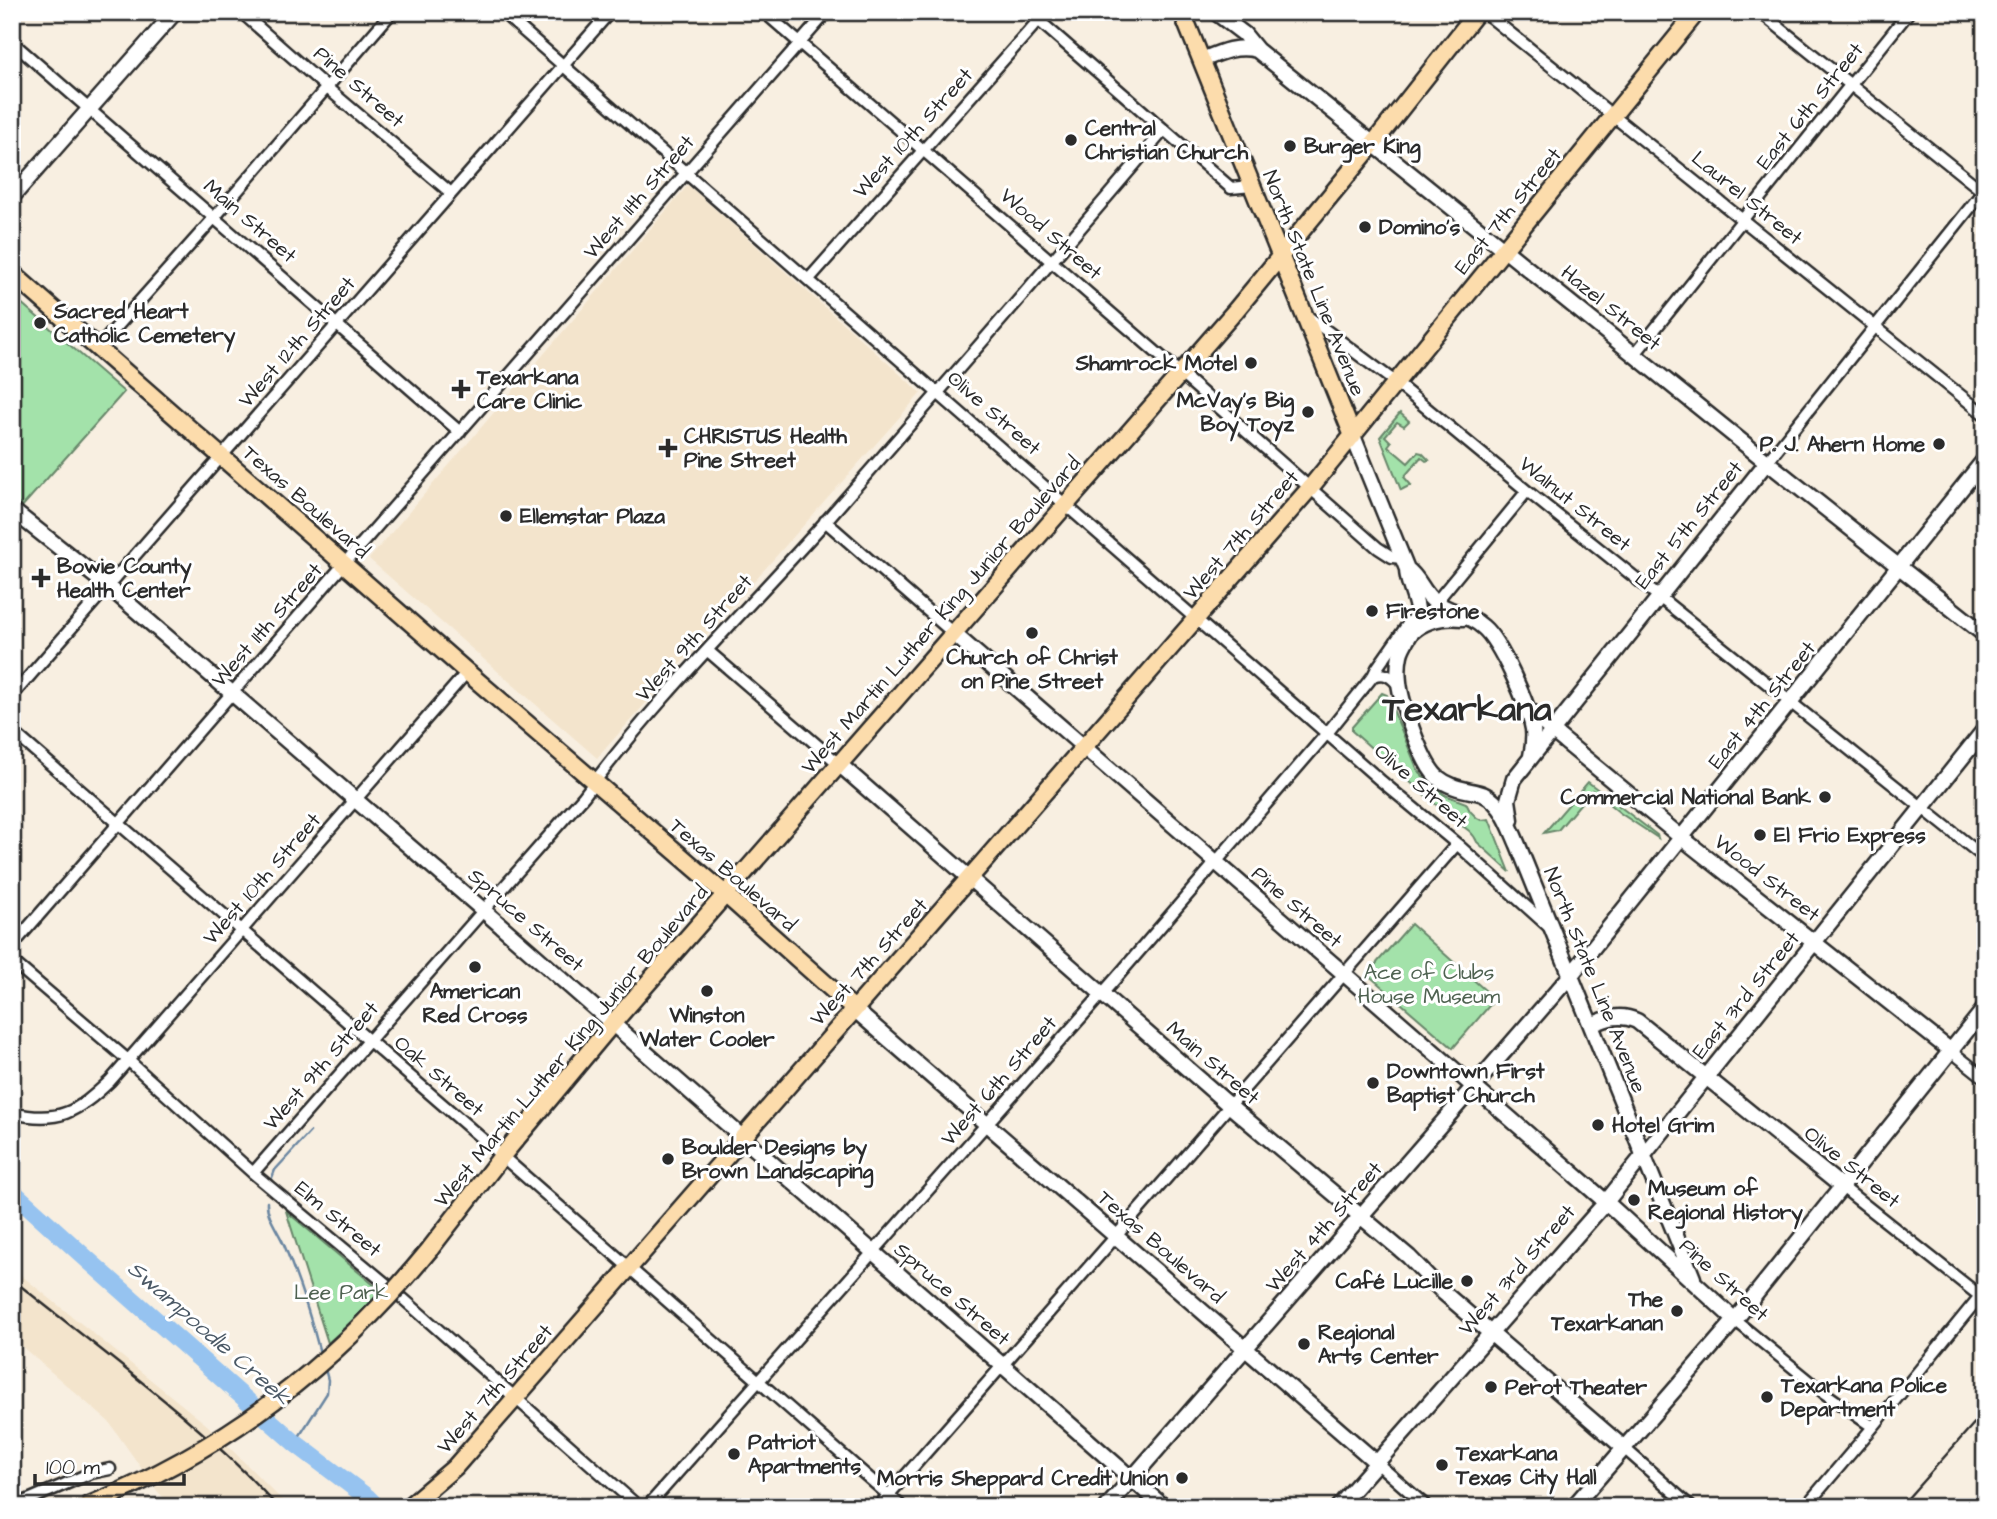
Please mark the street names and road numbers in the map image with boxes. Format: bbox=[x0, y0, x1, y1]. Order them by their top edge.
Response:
street label: East 6th Street bbox=[1750, 36, 1871, 176]
street label: Pine Street bbox=[307, 39, 411, 135]
street label: West 10th Street bbox=[846, 61, 980, 205]
street label: West 11th Street bbox=[577, 128, 701, 265]
street label: East 7th Street bbox=[1448, 141, 1569, 281]
street label: Laurel Street bbox=[1685, 144, 1809, 252]
street label: North State Line Avenue bbox=[1255, 166, 1373, 400]
street label: Main Street bbox=[197, 172, 303, 270]
street label: Wood Street bbox=[993, 181, 1109, 287]
street label: Hazel Street bbox=[1555, 258, 1668, 358]
street label: West 12th Street bbox=[232, 270, 363, 414]
street label: Olive Street bbox=[941, 364, 1048, 462]
street label: Texas Boulevard bbox=[236, 439, 376, 566]
street label: West Martin Luther King Junior Boulevard bbox=[795, 449, 1089, 782]
street label: Walnut Street bbox=[1513, 450, 1638, 559]
street label: East 5th Street bbox=[1628, 454, 1750, 595]
street label: West 7th Street bbox=[1176, 463, 1306, 606]
street label: West 11th Street bbox=[205, 556, 329, 693]
street label: West 9th Street bbox=[629, 568, 760, 708]
street label: East 4th Street bbox=[1701, 635, 1823, 775]
street label: Olive Street bbox=[1368, 737, 1475, 835]
street label: West 10th Street bbox=[196, 806, 328, 951]
street label: Texas Boulevard bbox=[663, 812, 803, 939]
street label: Wood Street bbox=[1708, 827, 1826, 929]
street label: Pine Street bbox=[1245, 859, 1349, 955]
street label: Spruce Street bbox=[461, 861, 591, 980]
street label: North State Line Avenue bbox=[1536, 863, 1654, 1097]
street label: West Martin Luther King Junior Boulevard bbox=[427, 878, 717, 1215]
street label: West 7th Street bbox=[804, 891, 935, 1032]
street label: East 3rd Street bbox=[1685, 925, 1807, 1065]
street label: West 9th Street bbox=[257, 995, 386, 1137]
street label: West 6th Street bbox=[934, 1009, 1064, 1152]
street label: Main Street bbox=[1160, 1014, 1266, 1112]
street label: Oak Street bbox=[388, 1029, 491, 1124]
street label: Olive Street bbox=[1798, 1119, 1907, 1215]
street label: West 4th Street bbox=[1259, 1155, 1389, 1299]
street label: Elm Street bbox=[288, 1174, 388, 1264]
street label: Texas Boulevard bbox=[1091, 1184, 1231, 1311]
street label: West 3rd Street bbox=[1452, 1198, 1582, 1342]
street label: Pine Street bbox=[1673, 1232, 1776, 1328]
street label: Spruce Street bbox=[887, 1235, 1017, 1354]
street label: West 7th Street bbox=[430, 1317, 560, 1460]

